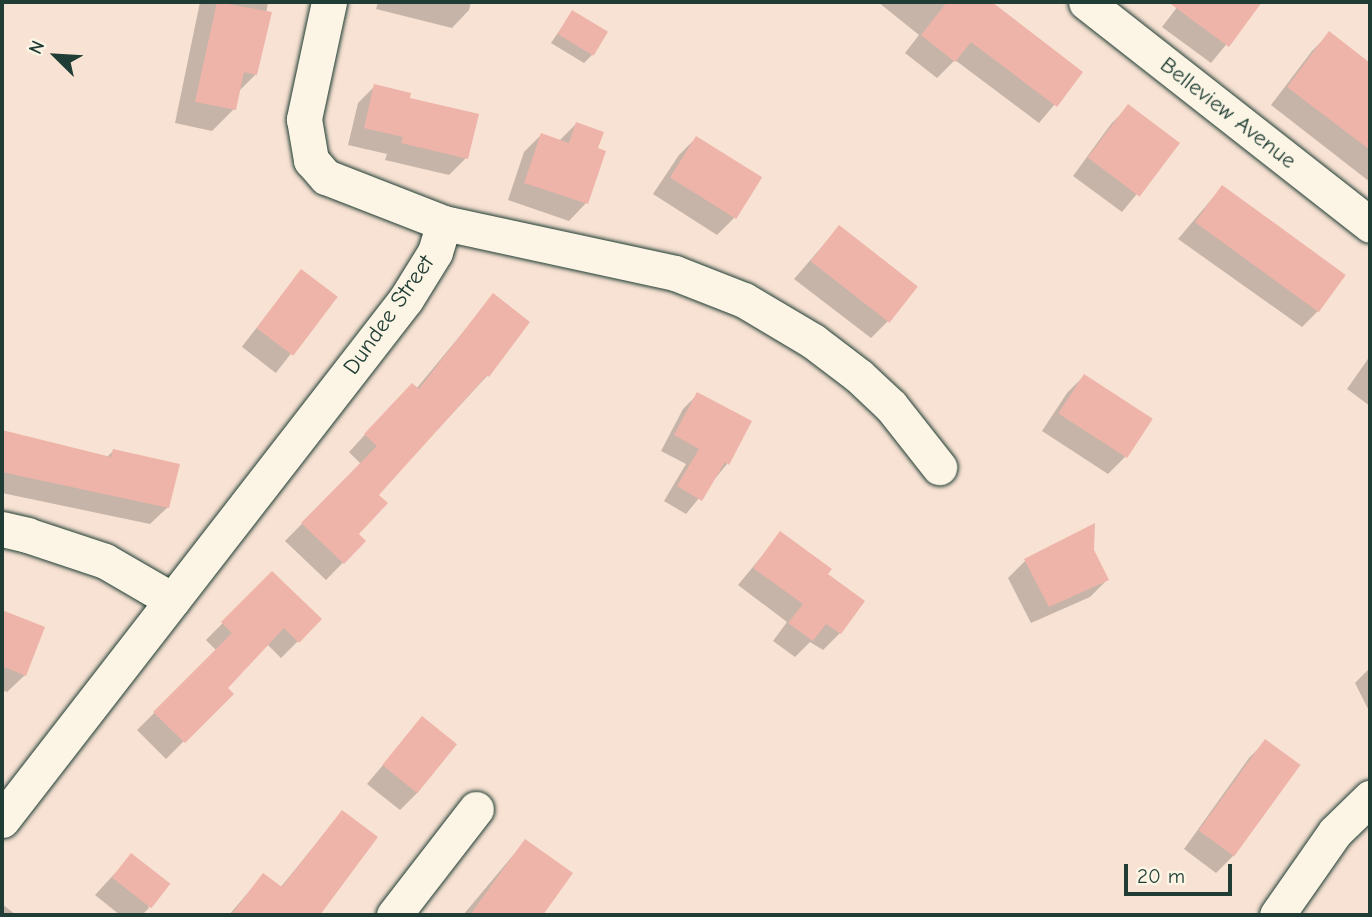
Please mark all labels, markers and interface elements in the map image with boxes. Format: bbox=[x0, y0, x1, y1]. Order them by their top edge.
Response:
north arrow bbox=[21, 21, 91, 91]
text: N bbox=[24, 37, 49, 58]
street label: Belleview Avenue bbox=[1154, 51, 1302, 175]
street label: Dundee Street bbox=[338, 250, 440, 380]
scale bar bbox=[1127, 850, 1236, 894]
text: 20 m bbox=[1137, 864, 1185, 888]

